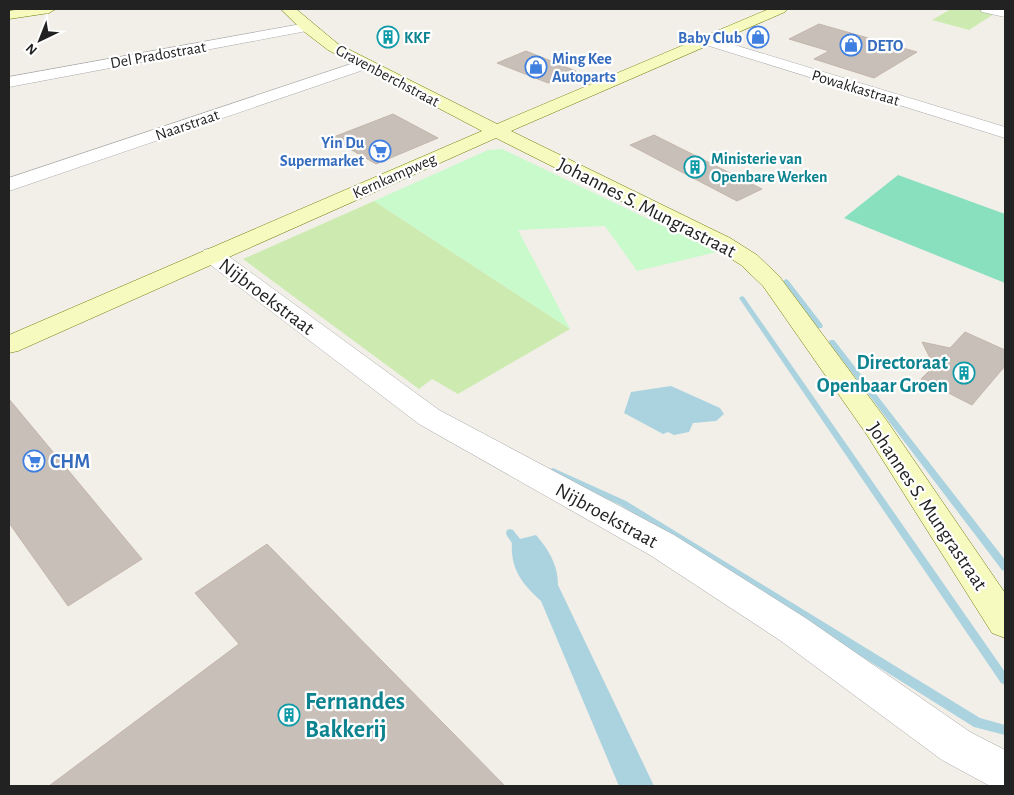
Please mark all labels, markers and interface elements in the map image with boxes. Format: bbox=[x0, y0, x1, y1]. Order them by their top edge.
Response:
north arrow bbox=[15, 15, 65, 65]
building icon: KKF bbox=[376, 25, 400, 49]
shop icon: Baby Club bbox=[746, 25, 770, 49]
place label: KKF bbox=[404, 30, 431, 46]
place label: Baby Club bbox=[678, 30, 742, 47]
shop icon: DETO bbox=[839, 33, 863, 57]
place label: DETO bbox=[867, 38, 903, 54]
street label: Del Pradostraat bbox=[109, 39, 207, 71]
text: N bbox=[23, 40, 40, 57]
street label: Gravenberchstraat bbox=[333, 42, 442, 110]
place label: Ming Kee Autoparts bbox=[552, 51, 616, 85]
shop icon: Ming Kee Autoparts bbox=[524, 55, 548, 79]
street label: Powakkastraat bbox=[810, 67, 901, 109]
street label: Naarstraat bbox=[153, 107, 221, 143]
place label: Yin Du Supermarket bbox=[280, 135, 365, 169]
supermarket icon: Yin Du Supermarket bbox=[368, 139, 392, 163]
street label: Kernkampweg bbox=[350, 150, 439, 201]
place label: Ministerie van Openbare Werken bbox=[711, 151, 827, 185]
street label: Johannes S. Mungrastraat bbox=[554, 154, 740, 262]
building icon: Ministerie van Openbare Werken bbox=[683, 155, 707, 179]
street label: Nijbroekstraat bbox=[215, 255, 318, 339]
place label: Directoraat Openbaar Groen bbox=[817, 353, 948, 396]
building icon: Directoraat Openbaar Groen bbox=[952, 361, 976, 385]
street label: Johannes S. Mungrastraat bbox=[864, 419, 991, 594]
supermarket icon: CHM bbox=[22, 449, 46, 473]
place label: CHM bbox=[50, 452, 90, 472]
street label: Nijbroekstraat bbox=[552, 480, 661, 552]
place label: Fernandes Bakkerij bbox=[305, 690, 405, 742]
building icon: Fernandes Bakkerij bbox=[277, 703, 301, 727]

